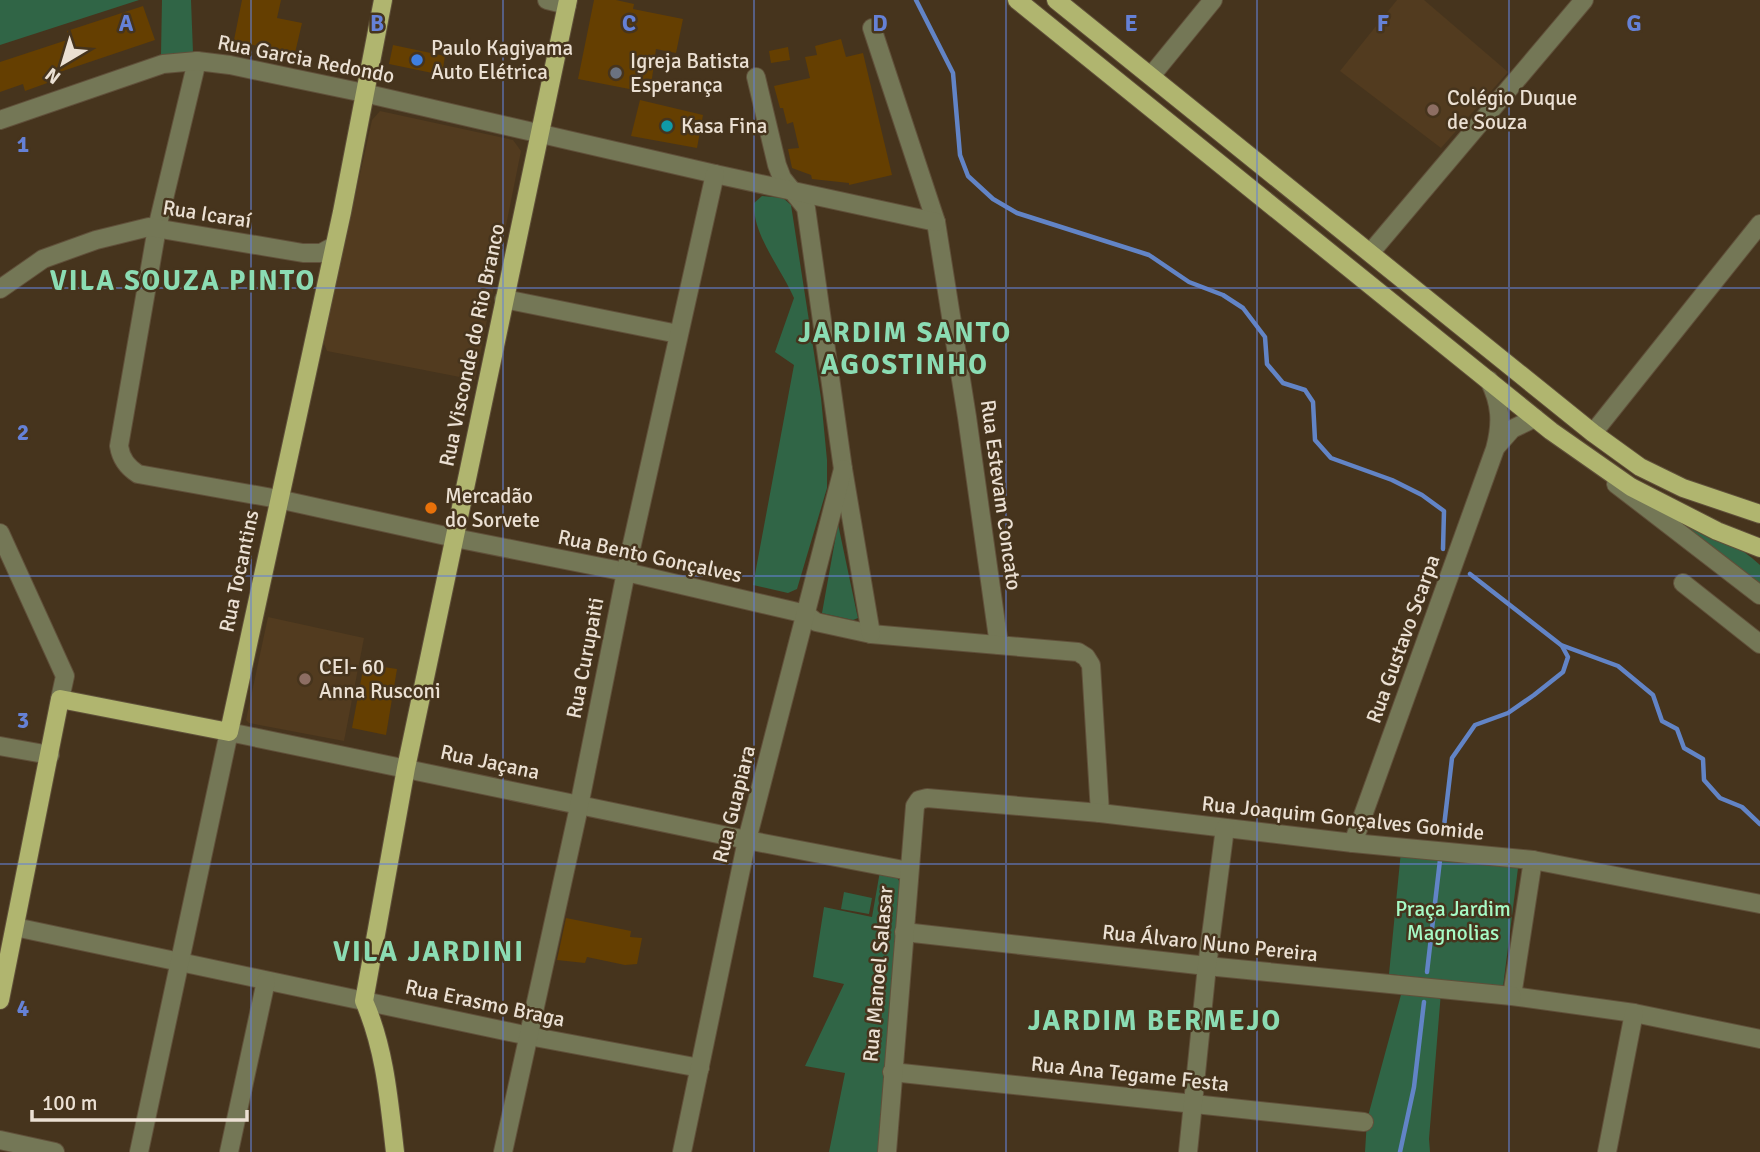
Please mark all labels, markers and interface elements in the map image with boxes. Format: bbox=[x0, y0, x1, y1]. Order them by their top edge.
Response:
text: A bbox=[119, 9, 134, 38]
text: B bbox=[370, 9, 384, 38]
text: C bbox=[622, 9, 636, 38]
text: D bbox=[872, 9, 888, 38]
text: E bbox=[1124, 9, 1138, 38]
text: F bbox=[1377, 9, 1389, 38]
text: G bbox=[1626, 9, 1642, 38]
north arrow bbox=[28, 28, 98, 98]
street label: Rua Garcia Redondo bbox=[215, 29, 397, 89]
place label: Paulo Kagiyama Auto Elétrica bbox=[431, 35, 573, 85]
place label: Igreja Batista Esperança bbox=[630, 48, 750, 98]
marker: Paulo Kagiyama Auto Elétrica bbox=[409, 52, 425, 68]
text: N bbox=[41, 62, 66, 89]
marker: Igreja Batista Esperança bbox=[608, 65, 624, 81]
place label: Colégio Duque de Souza bbox=[1447, 85, 1577, 135]
marker: Colégio Duque de Souza bbox=[1425, 102, 1441, 118]
place label: Kasa Fina bbox=[681, 113, 767, 139]
marker: Kasa Fina bbox=[659, 118, 675, 134]
text: 1 bbox=[17, 130, 29, 159]
street label: Rua Icaraí bbox=[161, 194, 254, 234]
street label: Rua Visconde do Rio Branco bbox=[434, 221, 510, 469]
district label: VILA SOUZA PINTO bbox=[50, 264, 316, 298]
district label: JARDIM SANTO AGOSTINHO bbox=[798, 316, 1012, 382]
street label: Rua Estevam Concato bbox=[975, 398, 1027, 592]
text: 2 bbox=[17, 418, 29, 447]
place label: Mercadão do Sorvete bbox=[445, 483, 540, 533]
marker: Mercadão do Sorvete bbox=[423, 500, 439, 516]
street label: Rua Tocantins bbox=[213, 508, 265, 634]
street label: Rua Bento Gonçalves bbox=[556, 524, 744, 588]
street label: Rua Gustavo Scarpa bbox=[1360, 551, 1446, 727]
street label: Rua Curupaiti bbox=[561, 595, 609, 721]
place label: CEI- 60 Anna Rusconi bbox=[319, 654, 441, 704]
marker: CEI- 60 Anna Rusconi bbox=[297, 671, 313, 687]
text: 3 bbox=[17, 706, 29, 735]
street label: Rua Jaçana bbox=[438, 739, 542, 785]
street label: Rua Guapiara bbox=[707, 743, 761, 865]
street label: Rua Joaquim Gonçalves Gomide bbox=[1200, 790, 1486, 846]
street label: Rua Manoel Salasar bbox=[857, 884, 899, 1063]
park label: Praça Jardim Magnolias bbox=[1395, 896, 1511, 946]
street label: Rua Álvaro Nuno Pereira bbox=[1101, 919, 1319, 967]
district label: VILA JARDINI bbox=[333, 935, 525, 969]
street label: Rua Erasmo Braga bbox=[403, 973, 567, 1033]
text: 4 bbox=[17, 994, 29, 1023]
district label: JARDIM BERMEJO bbox=[1028, 1004, 1282, 1038]
street label: Rua Ana Tegame Festa bbox=[1030, 1051, 1230, 1097]
scale bar bbox=[32, 1078, 247, 1122]
text: 100 m bbox=[42, 1090, 97, 1116]

